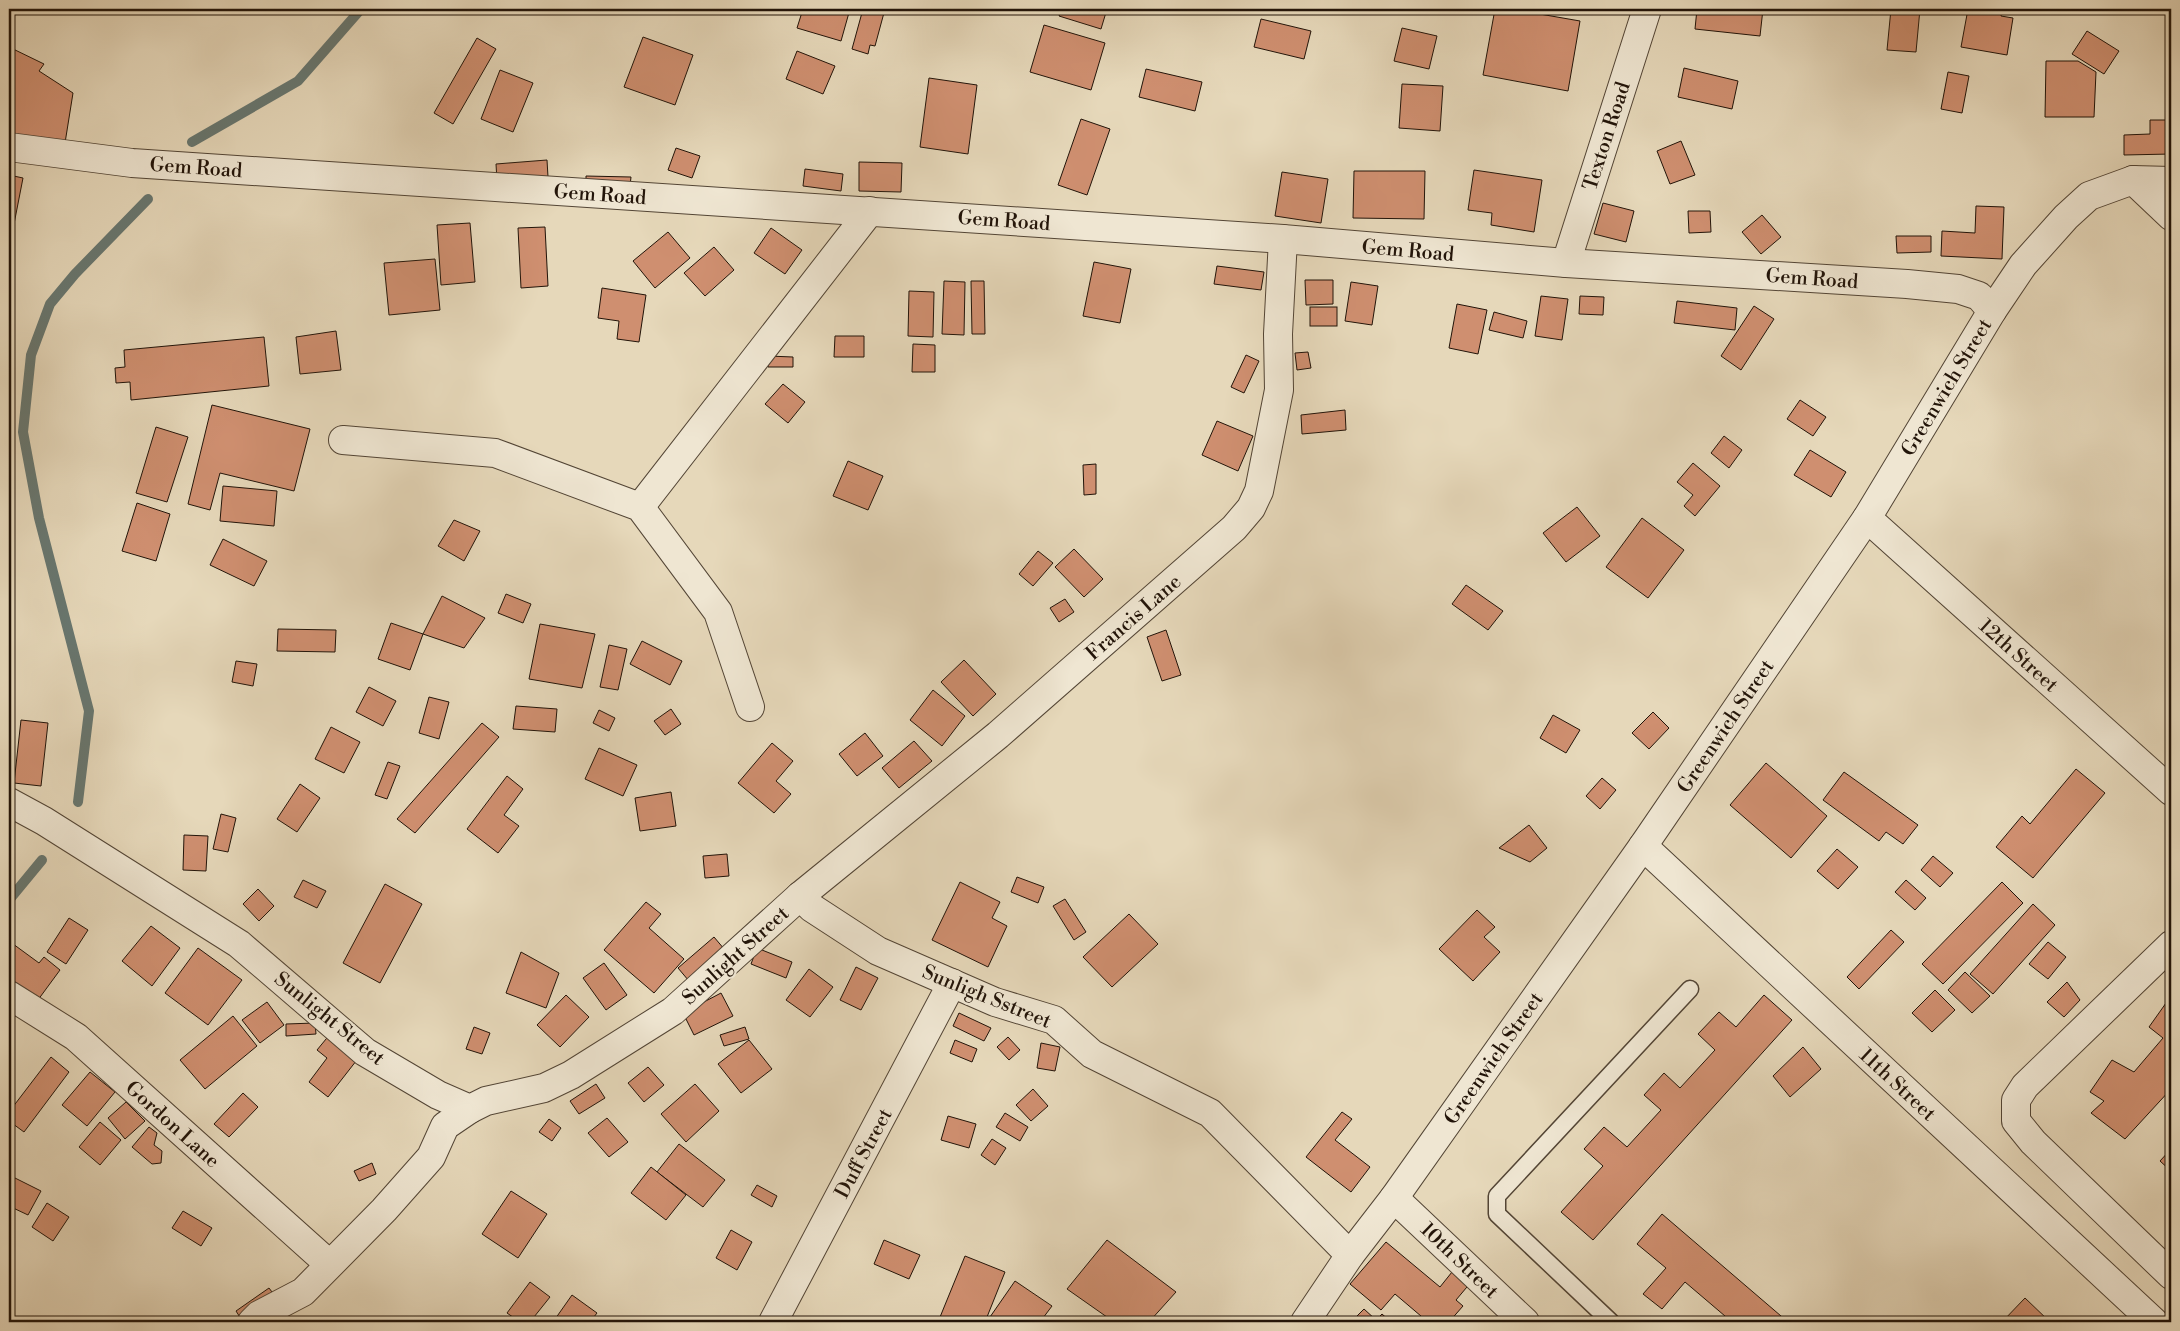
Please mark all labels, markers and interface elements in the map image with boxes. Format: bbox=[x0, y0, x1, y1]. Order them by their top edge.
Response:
street label: Texton Road bbox=[1578, 78, 1637, 194]
street label: Gem Road bbox=[149, 153, 244, 184]
street label: Gem Road bbox=[553, 180, 648, 211]
street label: Gem Road bbox=[957, 206, 1052, 237]
street label: Gem Road bbox=[1361, 235, 1456, 268]
street label: Gem Road bbox=[1765, 264, 1860, 295]
street label: Greenwich Street bbox=[1896, 314, 1998, 461]
street label: Francis Lane bbox=[1081, 570, 1187, 666]
street label: 12th Street bbox=[1973, 614, 2063, 698]
street label: Greenwich Street bbox=[1672, 655, 1780, 798]
street label: Sunlight Street bbox=[677, 902, 795, 1011]
street label: Sunligh Sstreet bbox=[918, 960, 1055, 1035]
street label: Sunlight Street bbox=[269, 967, 389, 1071]
street label: Greenwich Street bbox=[1439, 988, 1549, 1130]
street label: 11th Street bbox=[1854, 1043, 1940, 1127]
street label: Gordon Lane bbox=[120, 1076, 224, 1174]
street label: Duff Street bbox=[830, 1104, 898, 1203]
street label: 10th Street bbox=[1415, 1218, 1503, 1304]

